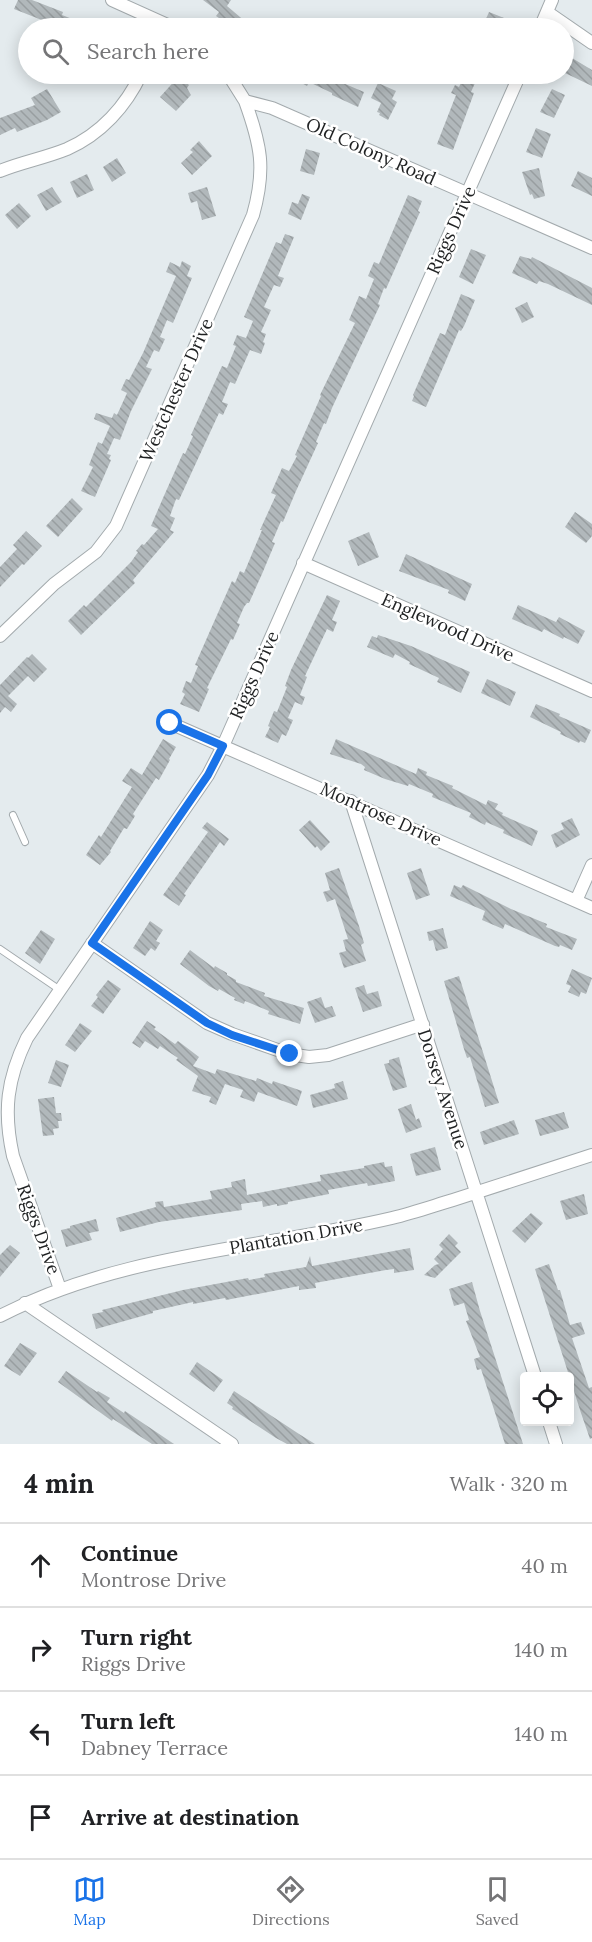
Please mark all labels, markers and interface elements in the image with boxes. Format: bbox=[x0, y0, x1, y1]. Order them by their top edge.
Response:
search box bbox=[18, 18, 574, 84]
icon: search bbox=[39, 35, 72, 68]
text: Search here bbox=[87, 37, 209, 65]
street label: Old Colony Road bbox=[302, 112, 440, 190]
street label: Riggs Drive bbox=[421, 182, 481, 278]
street label: Westchester Drive bbox=[134, 314, 218, 465]
street label: Englewood Drive bbox=[378, 587, 518, 667]
street label: Riggs Drive bbox=[224, 627, 284, 723]
route start bbox=[156, 709, 182, 735]
street label: Montrose Drive bbox=[317, 777, 446, 851]
street label: Dorsey Avenue bbox=[413, 1026, 473, 1152]
route end bbox=[276, 1040, 302, 1066]
street label: Riggs Drive bbox=[12, 1181, 66, 1277]
street label: Plantation Drive bbox=[227, 1213, 365, 1259]
map controls bbox=[520, 1372, 574, 1426]
button: locate bbox=[520, 1372, 574, 1426]
text: 4 min bbox=[24, 1467, 94, 1500]
text: Walk · 320 m bbox=[449, 1471, 568, 1496]
text: Continue bbox=[81, 1539, 178, 1567]
icon: ahead bbox=[24, 1549, 57, 1582]
text: 40 m bbox=[522, 1553, 568, 1578]
text: Montrose Drive bbox=[81, 1567, 226, 1592]
text: Turn right bbox=[81, 1623, 192, 1651]
icon: right bbox=[24, 1633, 57, 1666]
text: 140 m bbox=[514, 1637, 568, 1662]
text: Riggs Drive bbox=[81, 1651, 186, 1676]
text: Turn left bbox=[81, 1707, 175, 1735]
icon: left bbox=[24, 1717, 57, 1750]
text: 140 m bbox=[514, 1721, 568, 1746]
text: Dabney Terrace bbox=[81, 1735, 228, 1760]
icon: arrive bbox=[24, 1801, 57, 1834]
text: Arrive at destination bbox=[81, 1803, 299, 1831]
tab: Map bbox=[73, 1873, 106, 1929]
tab: Directions bbox=[252, 1873, 330, 1929]
tab: Saved bbox=[476, 1873, 519, 1929]

